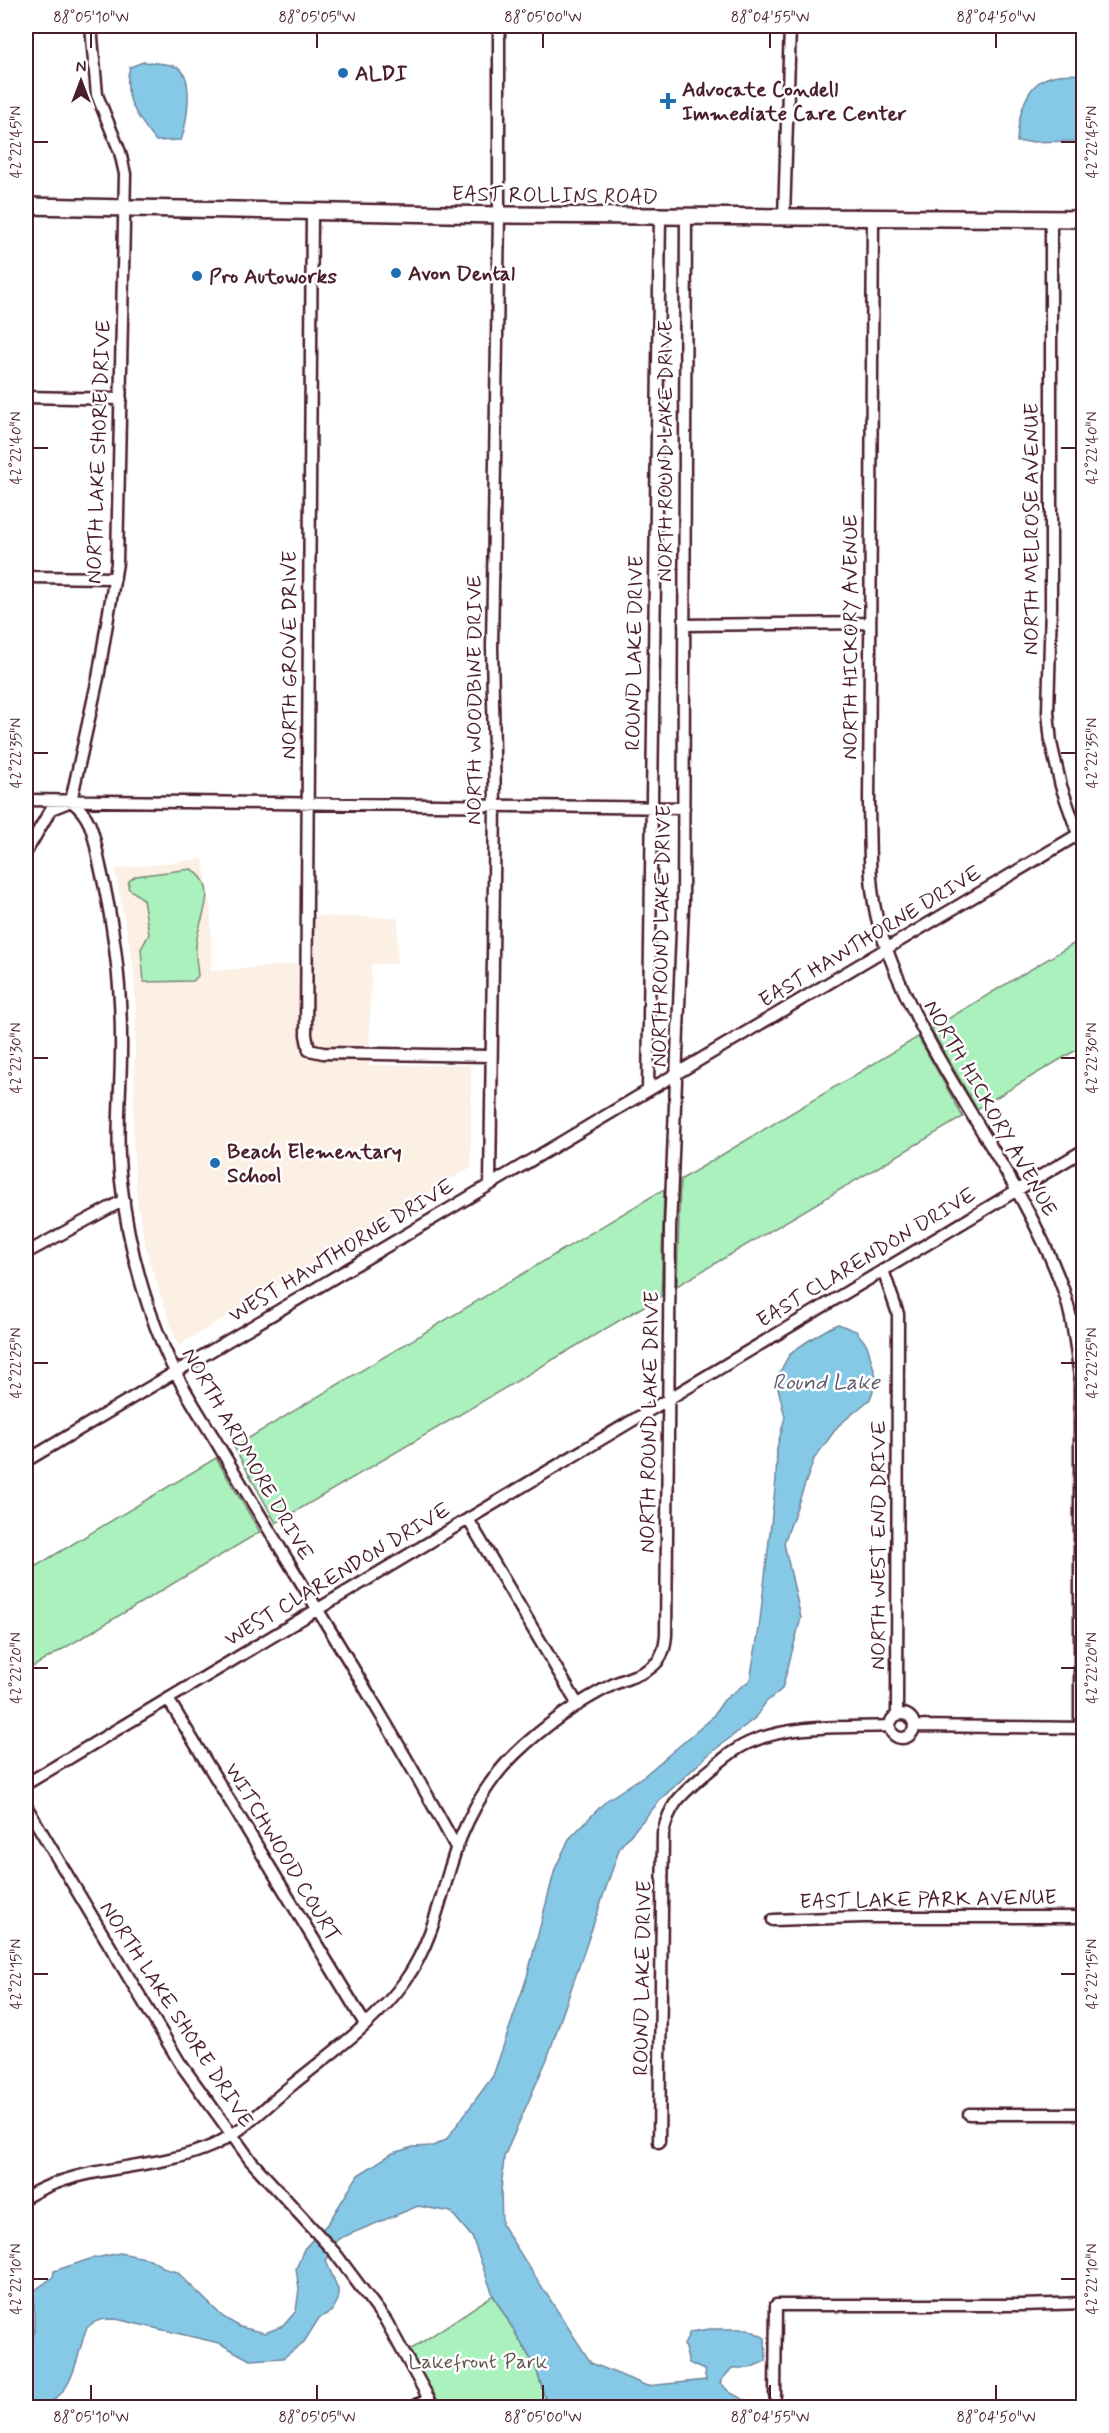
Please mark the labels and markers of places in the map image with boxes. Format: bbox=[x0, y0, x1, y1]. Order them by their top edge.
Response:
place label: ALDI bbox=[355, 60, 408, 88]
marker: ALDI bbox=[336, 66, 350, 80]
place label: Advocate Condell Immediate Care Center bbox=[682, 76, 907, 128]
marker: Advocate Condell Immediate Care Center bbox=[659, 92, 677, 110]
place label: Avon Dental bbox=[408, 260, 515, 288]
place label: Pro Autoworks bbox=[209, 263, 337, 291]
marker: Avon Dental bbox=[389, 266, 403, 280]
marker: Pro Autoworks bbox=[190, 269, 204, 283]
place label: Beach Elementary School bbox=[227, 1138, 402, 1190]
marker: Beach Elementary School bbox=[208, 1156, 222, 1170]

